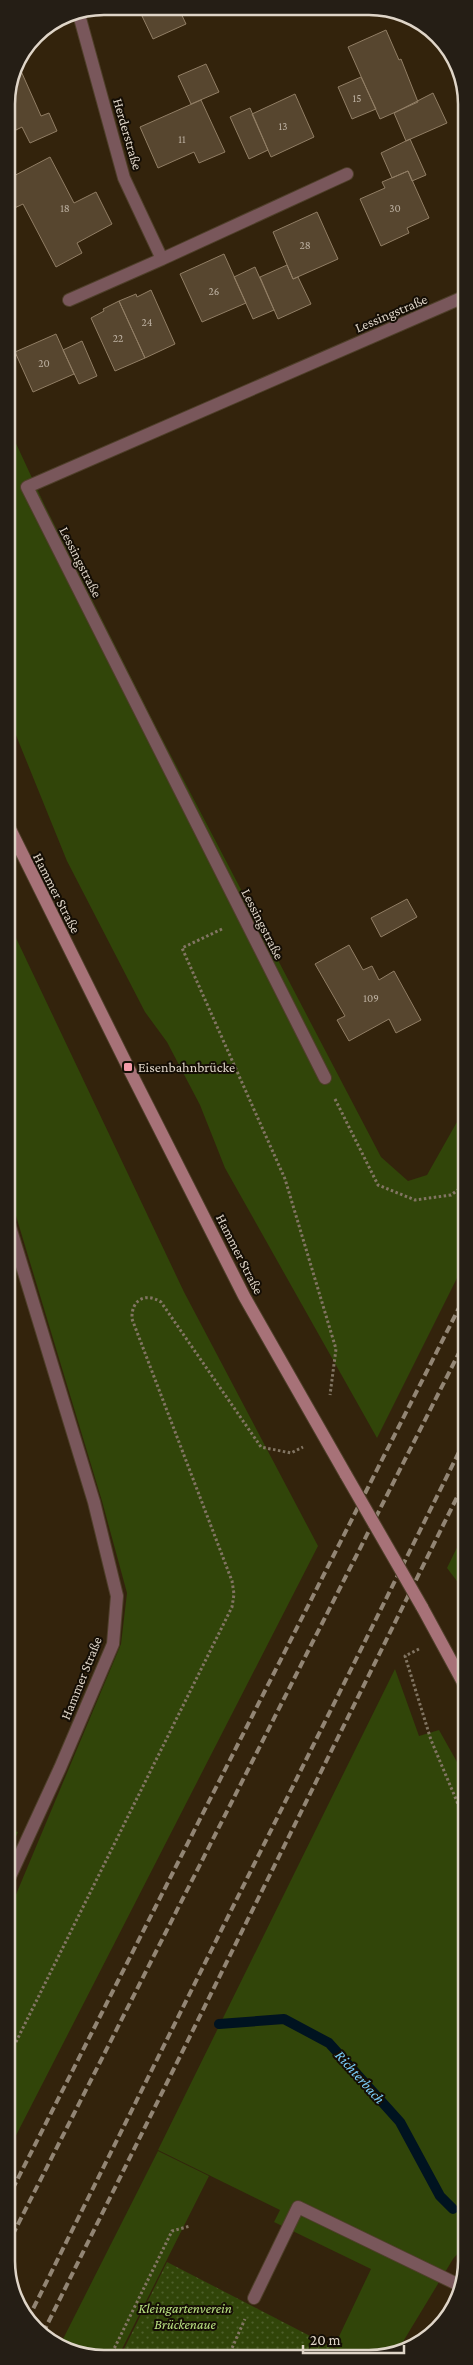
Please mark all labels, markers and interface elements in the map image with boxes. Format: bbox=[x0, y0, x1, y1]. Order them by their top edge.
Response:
house number: 15 bbox=[353, 92, 361, 104]
street label: Herderstraße bbox=[110, 96, 146, 172]
house number: 13 bbox=[279, 120, 287, 132]
house number: 11 bbox=[178, 133, 186, 145]
house number: 18 bbox=[60, 202, 70, 214]
house number: 30 bbox=[389, 202, 401, 214]
house number: 28 bbox=[299, 239, 311, 251]
house number: 26 bbox=[209, 285, 219, 297]
street label: Lessingstraße bbox=[352, 291, 430, 335]
house number: 24 bbox=[142, 316, 153, 328]
house number: 22 bbox=[113, 332, 123, 344]
house number: 20 bbox=[38, 357, 50, 369]
street label: Lessingstraße bbox=[56, 524, 106, 600]
street label: Hammer Straße bbox=[30, 850, 84, 936]
street label: Lessingstraße bbox=[238, 886, 288, 962]
house number: 109 bbox=[363, 992, 379, 1004]
place label: Eisenbahnbrücke bbox=[138, 1059, 235, 1075]
marker: Eisenbahnbrücke bbox=[122, 1061, 134, 1073]
street label: Hammer Straße bbox=[213, 1211, 267, 1297]
street label: Hammer Straße bbox=[57, 1634, 105, 1722]
water label: Richterbach bbox=[332, 2047, 388, 2107]
park label: Kleingartenverein Brückenaue bbox=[138, 2300, 232, 2332]
scale bar bbox=[303, 2322, 404, 2354]
text: 20 m bbox=[310, 2332, 341, 2348]

